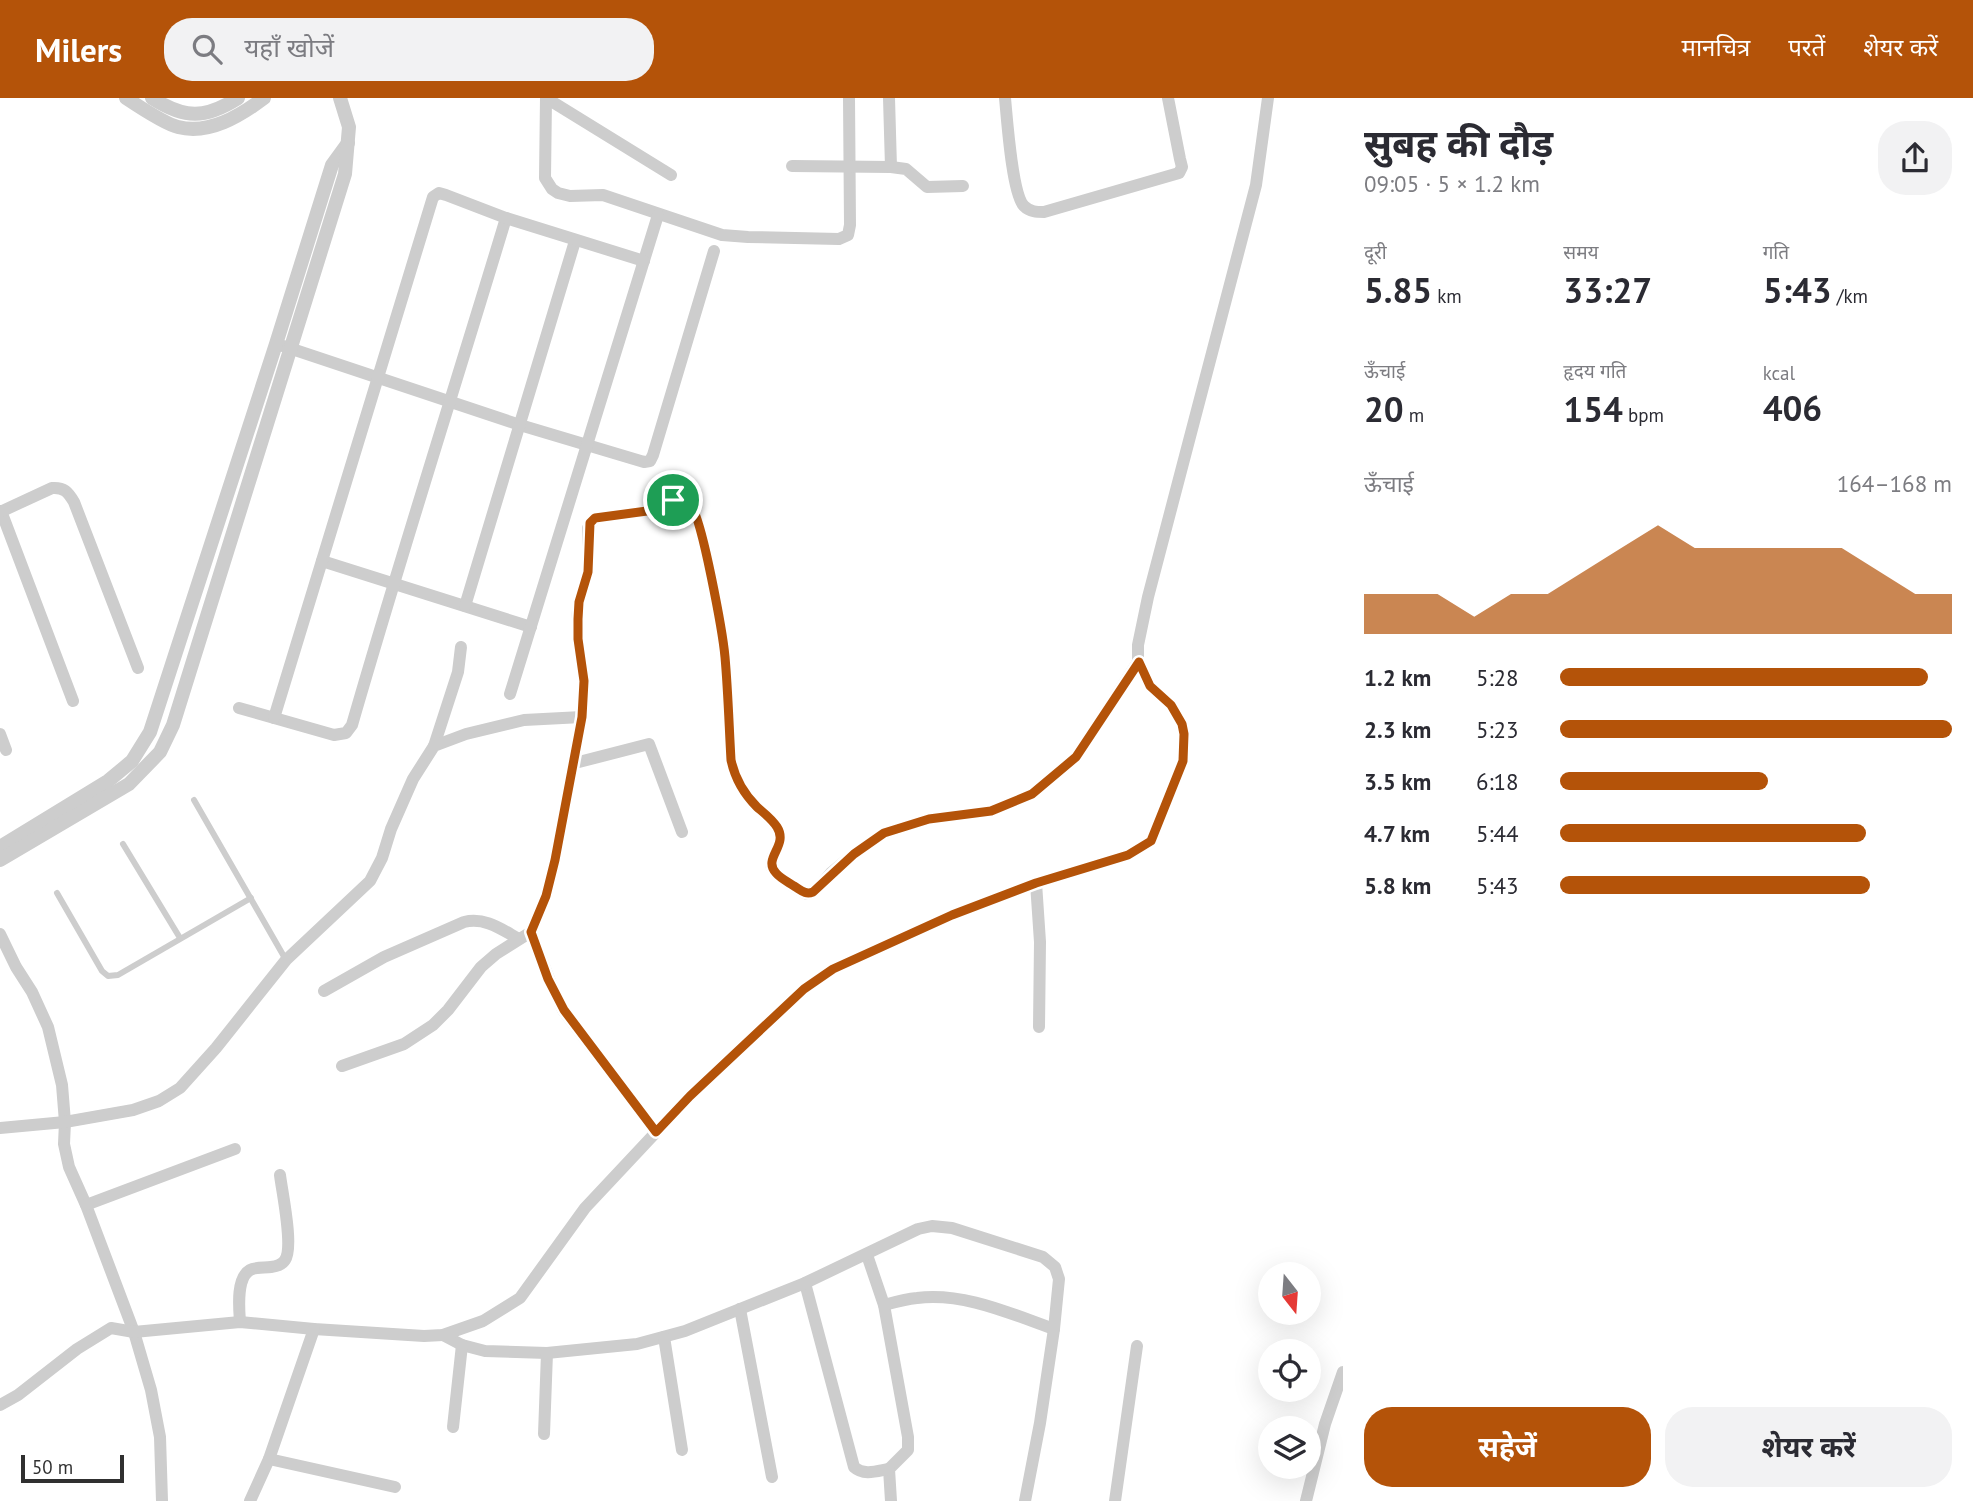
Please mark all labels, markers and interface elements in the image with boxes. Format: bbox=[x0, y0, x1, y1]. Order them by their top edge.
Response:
search box bbox=[164, 18, 654, 81]
text: Milers bbox=[35, 28, 122, 71]
icon: search bbox=[188, 30, 226, 68]
text: यहाँ खोजें bbox=[244, 31, 334, 64]
text: मानचित्र bbox=[1682, 32, 1750, 63]
text: परतें bbox=[1788, 32, 1825, 63]
text: शेयर करें bbox=[1863, 32, 1938, 63]
text: सुबह की दौड़ bbox=[1364, 118, 1553, 167]
button: share bbox=[1878, 121, 1952, 195]
text: 09:05 · 5 × 1.2 km bbox=[1364, 169, 1540, 198]
text: दूरी bbox=[1364, 240, 1387, 264]
text: समय bbox=[1563, 240, 1599, 264]
text: गति bbox=[1763, 240, 1789, 264]
text: 5.85 bbox=[1364, 267, 1432, 313]
text: 33:27 bbox=[1563, 267, 1652, 313]
text: 5:43 bbox=[1763, 267, 1832, 313]
text: km bbox=[1432, 284, 1462, 308]
text: /km bbox=[1832, 284, 1868, 308]
text: ऊँचाई bbox=[1364, 359, 1405, 383]
text: हृदय गति bbox=[1563, 359, 1626, 383]
text: kcal bbox=[1763, 361, 1795, 385]
text: 406 bbox=[1763, 385, 1822, 431]
text: 20 bbox=[1364, 386, 1404, 432]
text: 154 bbox=[1563, 386, 1623, 432]
text: m bbox=[1404, 403, 1424, 427]
text: bpm bbox=[1623, 403, 1664, 427]
text: ऊँचाई bbox=[1364, 469, 1414, 498]
text: 164–168 m bbox=[1837, 469, 1952, 498]
pin bbox=[643, 470, 703, 530]
icon: arrive bbox=[654, 481, 692, 519]
text: 1.2 km bbox=[1364, 663, 1431, 692]
text: 5:28 bbox=[1476, 663, 1519, 692]
text: 2.3 km bbox=[1364, 715, 1431, 744]
text: 5:23 bbox=[1476, 715, 1519, 744]
text: 3.5 km bbox=[1364, 767, 1431, 796]
text: 6:18 bbox=[1476, 767, 1519, 796]
text: 4.7 km bbox=[1364, 819, 1430, 848]
text: 5:44 bbox=[1476, 819, 1519, 848]
text: 5.8 km bbox=[1364, 871, 1431, 900]
text: 5:43 bbox=[1476, 871, 1519, 900]
north arrow bbox=[1258, 1262, 1321, 1325]
map controls bbox=[1258, 1262, 1321, 1479]
button: locate bbox=[1258, 1339, 1321, 1402]
button: सहेजें bbox=[1364, 1407, 1651, 1487]
button: शेयर करें bbox=[1665, 1407, 1952, 1487]
button: layers bbox=[1258, 1416, 1321, 1479]
scale bar bbox=[21, 1452, 124, 1484]
text: 50 m bbox=[32, 1455, 73, 1479]

